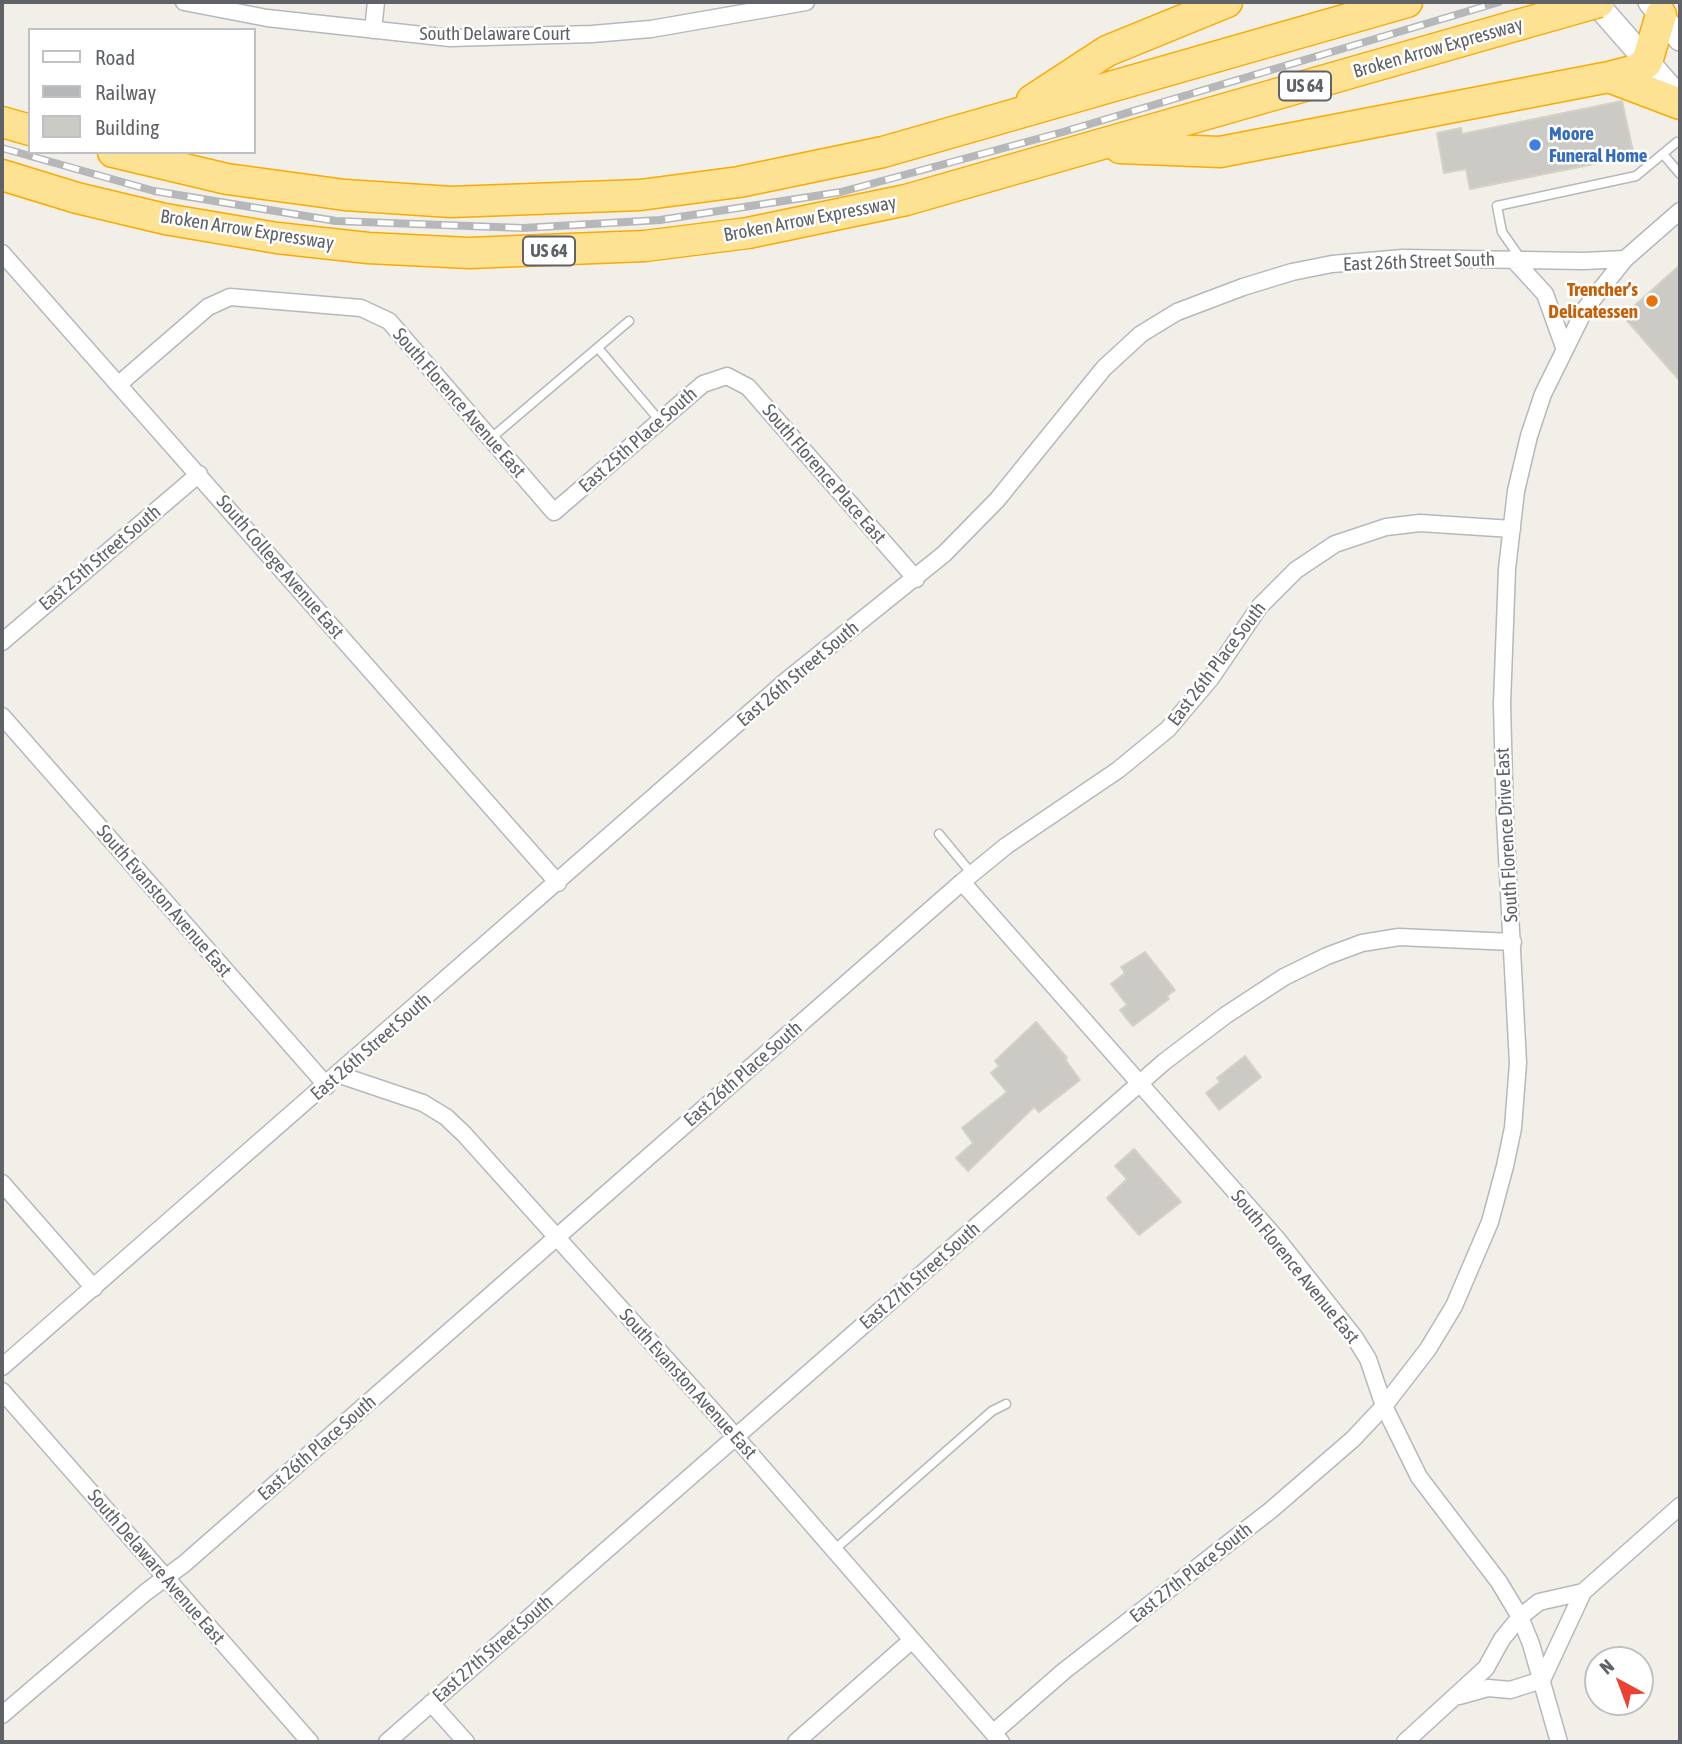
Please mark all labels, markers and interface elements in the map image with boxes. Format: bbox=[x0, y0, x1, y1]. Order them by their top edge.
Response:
street label: Broken Arrow Expressway bbox=[1351, 13, 1525, 83]
street label: South Delaware Court bbox=[420, 23, 570, 45]
legend bbox=[28, 28, 256, 154]
text: Road bbox=[95, 45, 135, 69]
road number: US 64 bbox=[1279, 72, 1331, 100]
text: Railway bbox=[95, 80, 156, 104]
text: Building bbox=[95, 115, 159, 139]
place label: Moore Funeral Home bbox=[1549, 123, 1647, 167]
marker: Moore Funeral Home bbox=[1527, 137, 1543, 153]
street label: Broken Arrow Expressway bbox=[722, 191, 898, 247]
street label: Broken Arrow Expressway bbox=[159, 205, 335, 255]
road number: US 64 bbox=[523, 236, 575, 265]
street label: East 26th Street South bbox=[1343, 248, 1495, 276]
place label: Trencher’s Delicatessen bbox=[1548, 279, 1638, 323]
marker: Trencher’s Delicatessen bbox=[1644, 293, 1660, 309]
street label: South Florence Avenue East bbox=[388, 324, 530, 482]
street label: East 25th Place South bbox=[574, 382, 702, 498]
street label: South Florence Place East bbox=[757, 400, 891, 548]
street label: South College Avenue East bbox=[211, 491, 349, 643]
street label: East 25th Street South bbox=[34, 500, 166, 616]
street label: East 26th Place South bbox=[1163, 598, 1271, 730]
street label: East 26th Street South bbox=[732, 616, 864, 732]
street label: South Florence Drive East bbox=[1491, 747, 1523, 923]
street label: South Evanston Avenue East bbox=[92, 820, 236, 982]
street label: East 26th Street South bbox=[306, 989, 436, 1105]
street label: East 26th Place South bbox=[679, 1016, 807, 1132]
street label: South Florence Avenue East bbox=[1226, 1186, 1364, 1348]
street label: East 27th Street South bbox=[855, 1218, 985, 1334]
street label: South Evanston Avenue East bbox=[615, 1304, 761, 1464]
street label: East 26th Place South bbox=[253, 1390, 381, 1506]
street label: South Delaware Avenue East bbox=[83, 1485, 229, 1649]
street label: East 27th Place South bbox=[1125, 1518, 1257, 1628]
street label: East 27th Street South bbox=[428, 1591, 558, 1707]
north arrow bbox=[1584, 1646, 1654, 1716]
text: N bbox=[1595, 1655, 1618, 1679]

